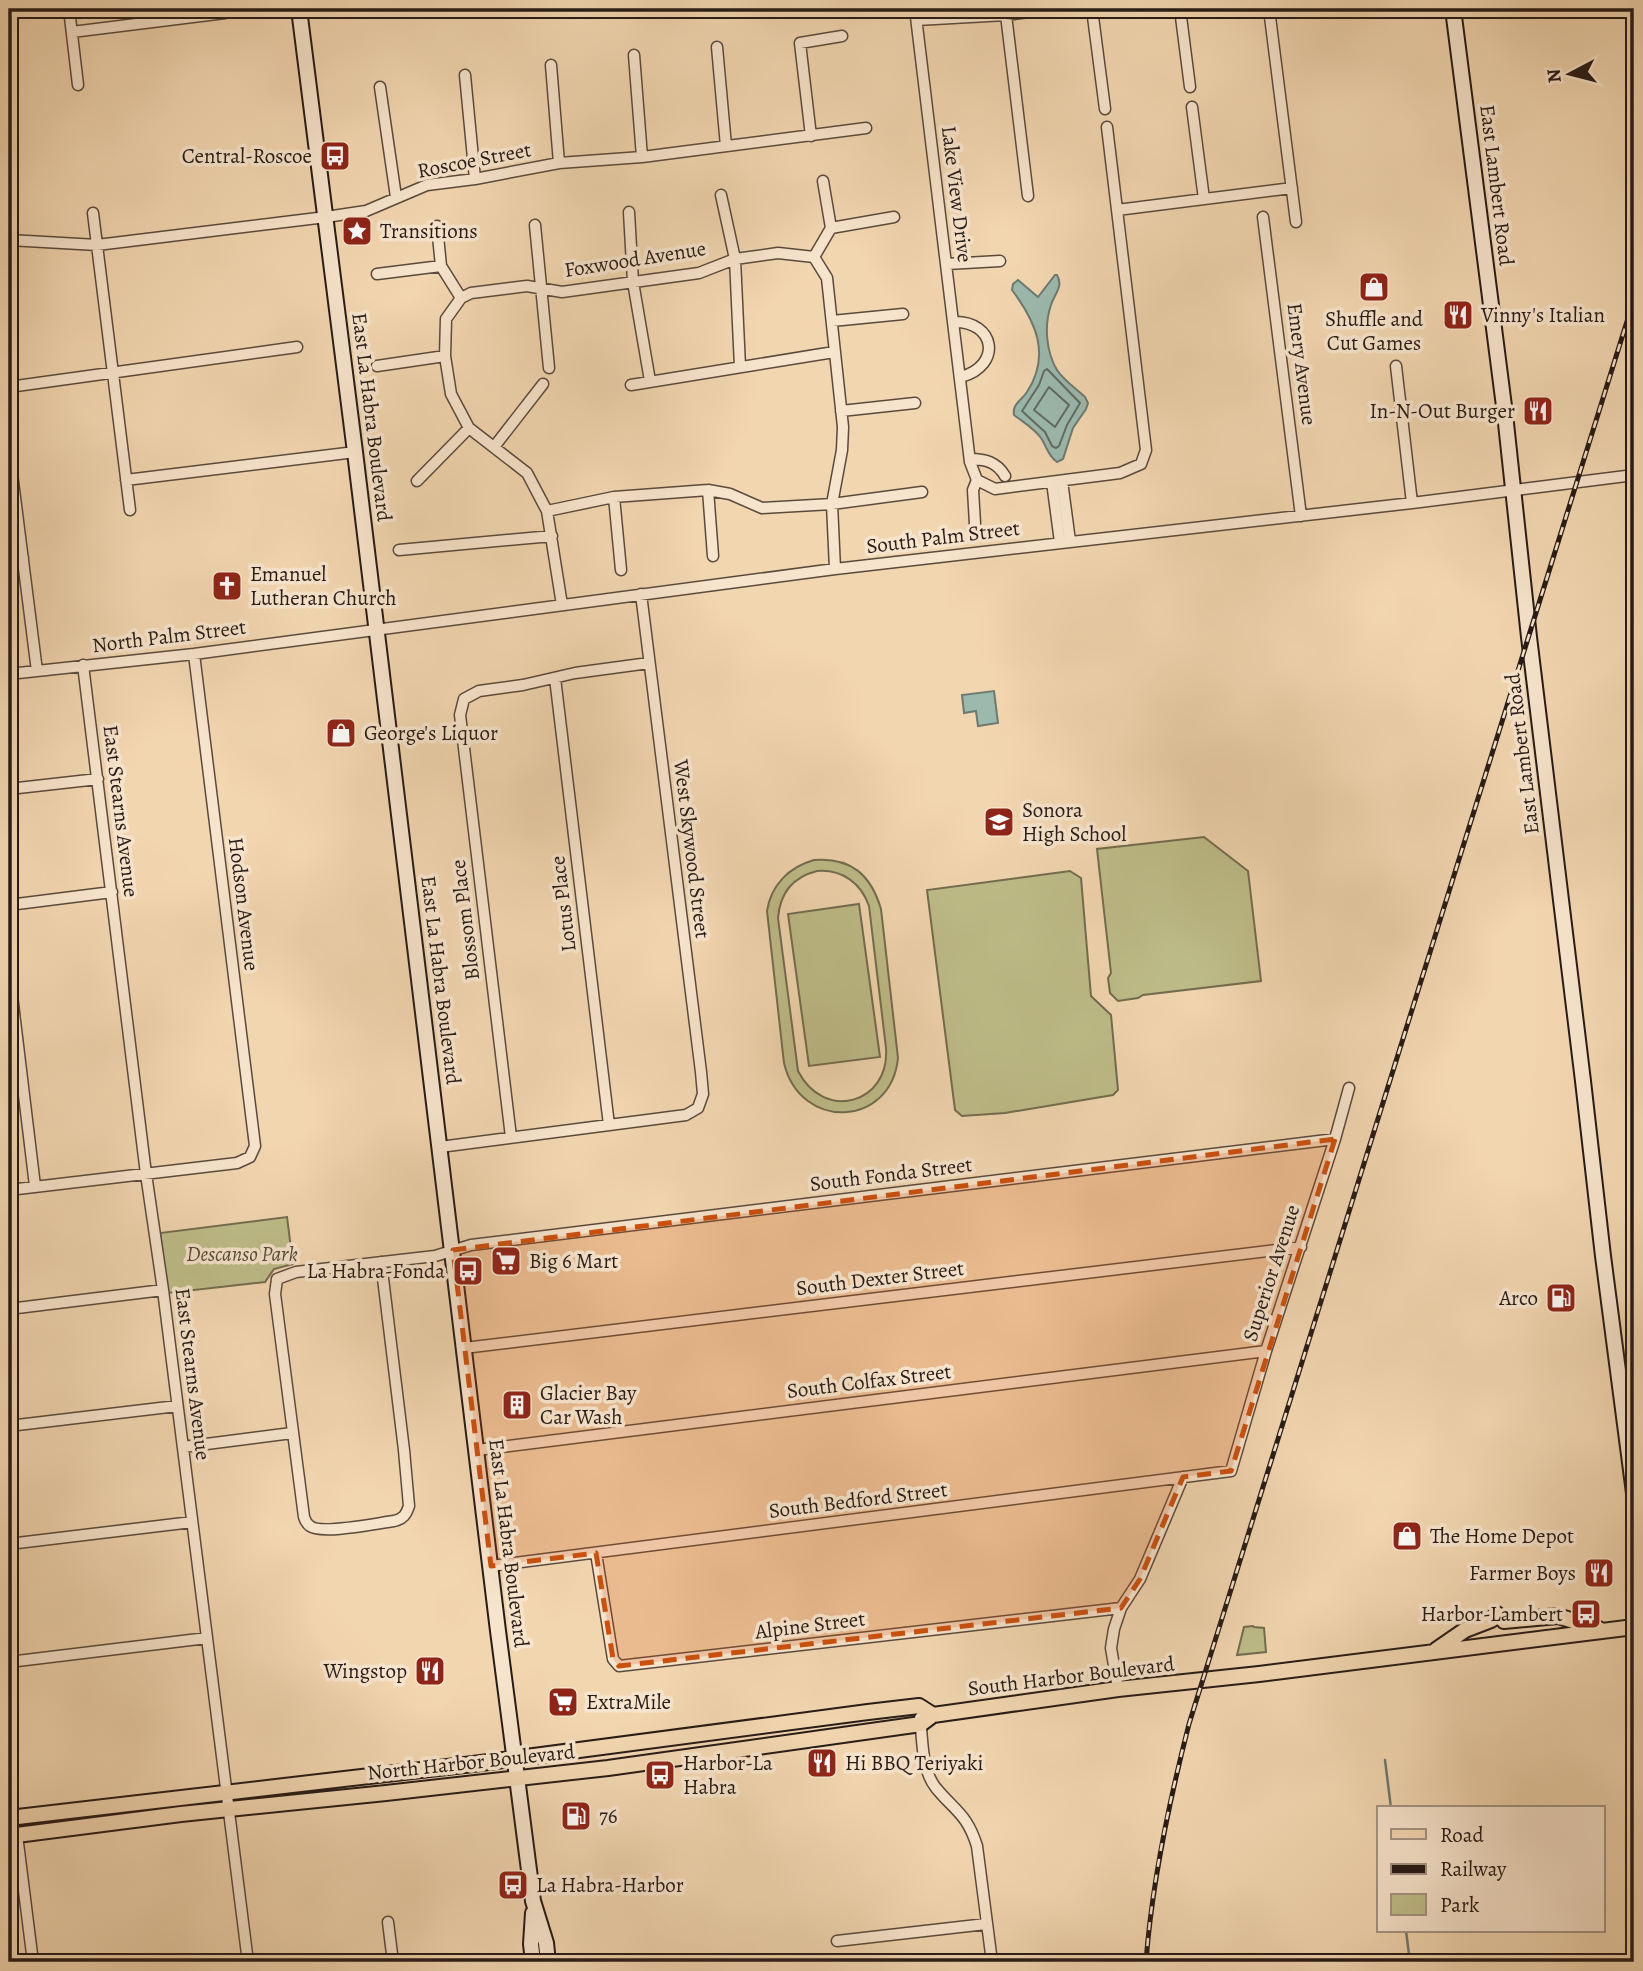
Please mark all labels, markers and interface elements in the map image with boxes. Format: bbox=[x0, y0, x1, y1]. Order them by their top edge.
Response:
north arrow bbox=[1534, 38, 1604, 108]
text: N bbox=[1540, 67, 1568, 84]
street label: East Lambert Road bbox=[1473, 103, 1521, 268]
street label: Lake View Drive bbox=[935, 124, 979, 264]
street label: Roscoe Street bbox=[415, 135, 533, 185]
bus stop icon: Central-Roscoe bbox=[318, 139, 352, 173]
place label: Central-Roscoe bbox=[182, 142, 312, 170]
place icon: Transitions bbox=[340, 214, 374, 248]
place label: Transitions bbox=[380, 217, 478, 245]
street label: Foxwood Avenue bbox=[562, 234, 708, 284]
shop icon: Shuffle and Cut Games bbox=[1357, 270, 1391, 304]
restaurant icon: Vinny's Italian bbox=[1441, 298, 1475, 332]
street label: Emery Avenue bbox=[1281, 301, 1323, 427]
place label: Vinny's Italian bbox=[1480, 301, 1605, 329]
place label: Shuffle and Cut Games bbox=[1325, 305, 1424, 357]
street label: East La Habra Boulevard bbox=[345, 311, 399, 524]
restaurant icon: In-N-Out Burger bbox=[1521, 394, 1555, 428]
place label: In-N-Out Burger bbox=[1369, 397, 1515, 425]
street label: South Palm Street bbox=[865, 514, 1021, 560]
place label: Emanuel Lutheran Church bbox=[250, 560, 397, 612]
church icon: Emanuel Lutheran Church bbox=[210, 569, 244, 603]
street label: North Palm Street bbox=[90, 613, 248, 659]
street label: East Lambert Road bbox=[1498, 671, 1546, 836]
shop icon: George's Liquor bbox=[324, 716, 358, 750]
place label: George's Liquor bbox=[364, 719, 498, 747]
street label: East Stearns Avenue bbox=[97, 723, 145, 899]
street label: West Skywood Street bbox=[667, 757, 717, 940]
place label: Sonora High School bbox=[1022, 796, 1126, 848]
school or university icon: Sonora High School bbox=[982, 805, 1016, 839]
street label: Hodson Avenue bbox=[222, 836, 266, 972]
street label: Lotus Place bbox=[543, 854, 583, 954]
street label: Blossom Place bbox=[444, 858, 486, 982]
street label: East La Habra Boulevard bbox=[414, 874, 468, 1087]
street label: South Fonda Street bbox=[808, 1150, 974, 1198]
street label: Superior Avenue bbox=[1236, 1201, 1306, 1345]
park label: Descanso Park bbox=[186, 1240, 298, 1268]
supermarket icon: Big 6 Mart bbox=[489, 1244, 523, 1278]
place label: Big 6 Mart bbox=[529, 1247, 618, 1275]
bus stop icon: La Habra-Fonda bbox=[451, 1254, 485, 1288]
street label: South Dexter Street bbox=[795, 1254, 966, 1302]
place label: La Habra-Fonda bbox=[307, 1257, 445, 1285]
fuel station icon: Arco bbox=[1544, 1281, 1578, 1315]
place label: Arco bbox=[1498, 1284, 1538, 1312]
street label: East Stearns Avenue bbox=[169, 1286, 217, 1462]
street label: South Colfax Street bbox=[785, 1357, 953, 1405]
place label: Glacier Bay Car Wash bbox=[540, 1379, 637, 1431]
building icon: Glacier Bay Car Wash bbox=[500, 1388, 534, 1422]
street label: East La Habra Boulevard bbox=[482, 1437, 536, 1650]
street label: South Bedford Street bbox=[767, 1475, 949, 1525]
shop icon: The Home Depot bbox=[1390, 1519, 1424, 1553]
place label: The Home Depot bbox=[1430, 1522, 1574, 1550]
restaurant icon: Farmer Boys bbox=[1582, 1556, 1616, 1590]
place label: Farmer Boys bbox=[1469, 1559, 1576, 1587]
bus stop icon: Harbor-Lambert bbox=[1569, 1597, 1603, 1631]
place label: Harbor-Lambert bbox=[1421, 1600, 1563, 1628]
street label: Alpine Street bbox=[752, 1604, 867, 1646]
street label: South Harbor Boulevard bbox=[966, 1649, 1177, 1703]
restaurant icon: Wingstop bbox=[413, 1654, 447, 1688]
place label: Wingstop bbox=[322, 1657, 407, 1685]
supermarket icon: ExtraMile bbox=[546, 1685, 580, 1719]
place label: ExtraMile bbox=[586, 1688, 671, 1716]
street label: North Harbor Boulevard bbox=[366, 1737, 577, 1787]
restaurant icon: Hi BBQ Teriyaki bbox=[805, 1746, 839, 1780]
place label: Harbor-La Habra bbox=[683, 1749, 773, 1801]
place label: Hi BBQ Teriyaki bbox=[845, 1749, 983, 1777]
bus stop icon: Harbor-La Habra bbox=[643, 1758, 677, 1792]
fuel station icon: 76 bbox=[559, 1799, 593, 1833]
place label: 76 bbox=[599, 1802, 618, 1830]
legend bbox=[1377, 1806, 1604, 1932]
text: Road bbox=[1440, 1821, 1484, 1849]
text: Railway bbox=[1440, 1855, 1507, 1883]
bus stop icon: La Habra-Harbor bbox=[496, 1868, 530, 1902]
place label: La Habra-Harbor bbox=[536, 1871, 684, 1899]
text: Park bbox=[1440, 1891, 1480, 1919]

